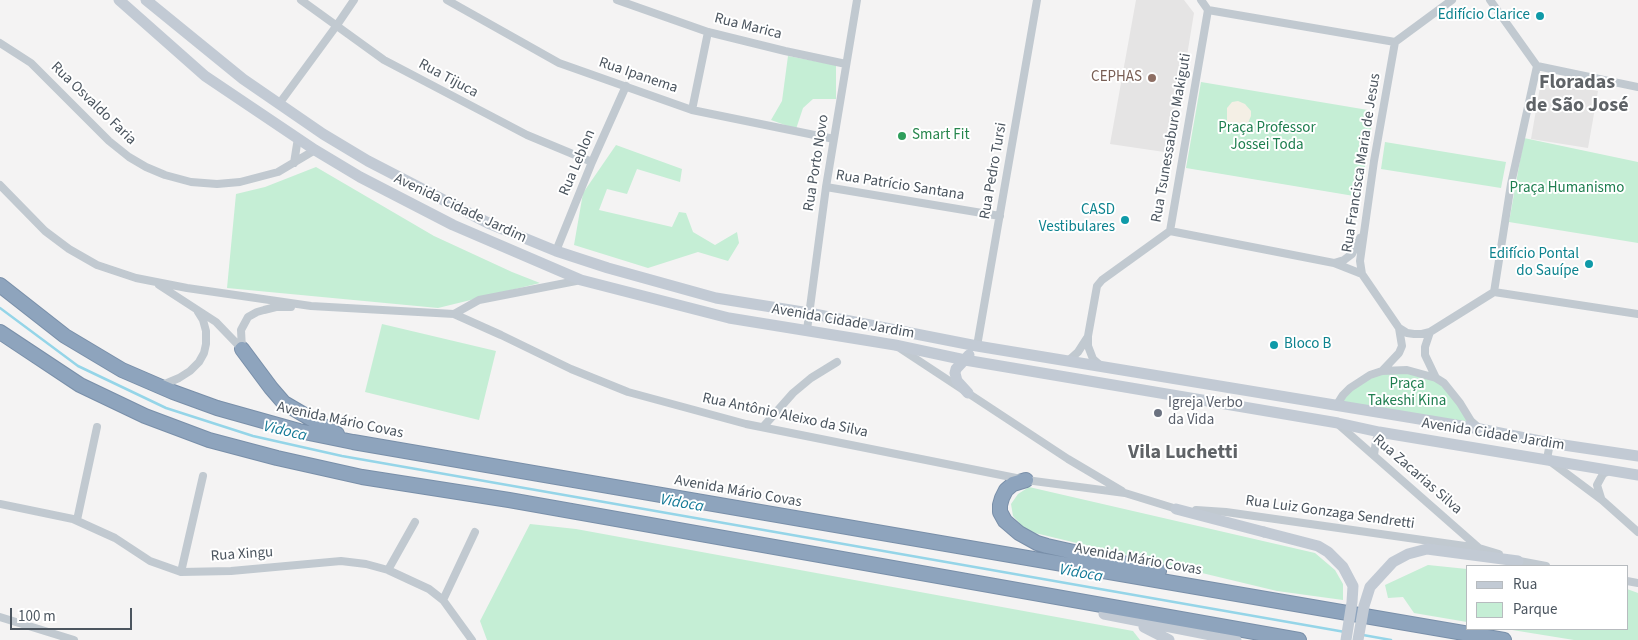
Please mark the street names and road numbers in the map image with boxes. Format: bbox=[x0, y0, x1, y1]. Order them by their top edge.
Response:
street label: Rua Marica bbox=[712, 10, 784, 44]
street label: Rua Tsunessaburo Makiguti bbox=[1148, 52, 1196, 224]
street label: Rua Ipanema bbox=[596, 54, 680, 98]
street label: Rua Tijuca bbox=[415, 56, 481, 102]
street label: Rua Osvaldo Faria bbox=[46, 59, 140, 149]
street label: Rua Francisca Maria de Jesus bbox=[1339, 72, 1385, 254]
street label: Rua Porto Novo bbox=[800, 113, 834, 213]
street label: Rua Pedro Tursi bbox=[977, 121, 1011, 221]
street label: Rua Leblon bbox=[556, 127, 600, 199]
street label: Rua Patrício Santana bbox=[834, 167, 966, 205]
street label: Avenida Cidade Jardim bbox=[391, 170, 529, 248]
street label: Avenida Cidade Jardim bbox=[770, 301, 916, 343]
street label: Rua Antônio Aleixo da Silva bbox=[700, 390, 870, 442]
street label: Avenida Mário Covas bbox=[275, 399, 405, 443]
street label: Avenida Cidade Jardim bbox=[1420, 415, 1566, 455]
street label: Rua Zacarias Silva bbox=[1369, 431, 1465, 519]
street label: Avenida Mário Covas bbox=[673, 472, 803, 512]
street label: Rua Luiz Gonzaga Sendretti bbox=[1244, 492, 1416, 534]
street label: Avenida Mário Covas bbox=[1073, 540, 1203, 580]
street label: Rua Xingu bbox=[210, 544, 274, 566]

